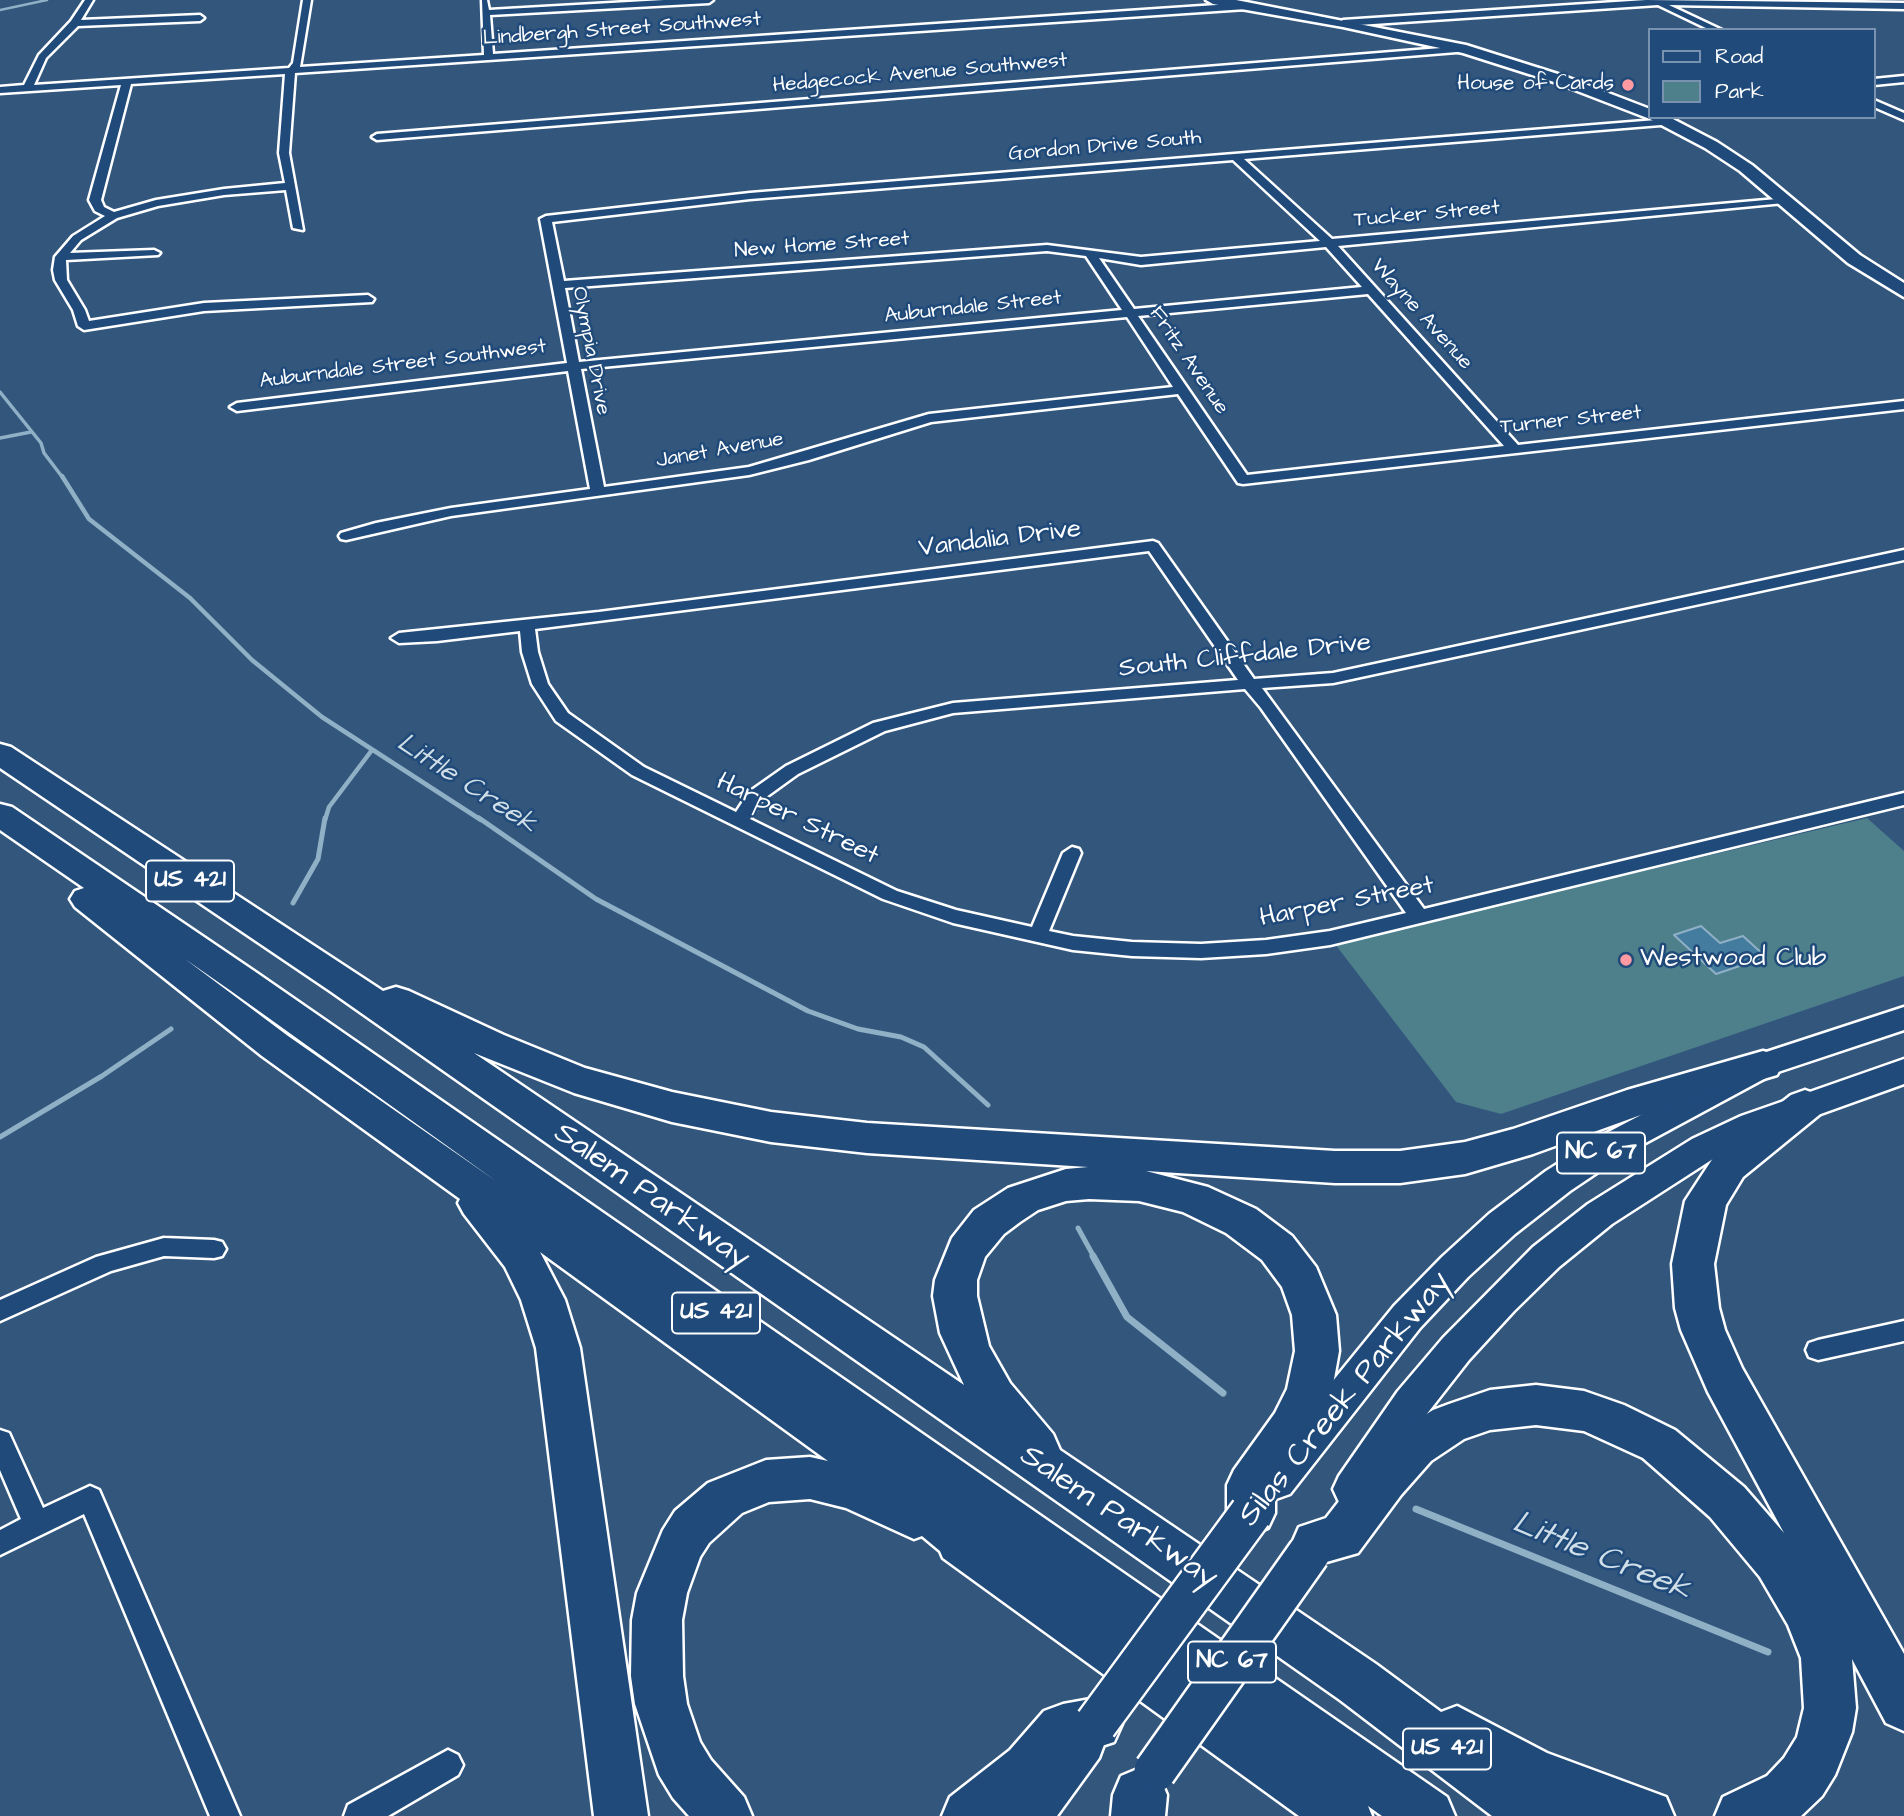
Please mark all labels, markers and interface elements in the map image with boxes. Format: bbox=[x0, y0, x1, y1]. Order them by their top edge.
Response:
street label: Lindbergh Street Southwest bbox=[482, 8, 762, 52]
legend bbox=[1648, 28, 1876, 119]
text: Road bbox=[1715, 42, 1763, 71]
street label: Hedgecock Avenue Southwest bbox=[772, 49, 1068, 99]
place label: House of Cards bbox=[1457, 72, 1614, 98]
marker: House of Cards bbox=[1620, 77, 1636, 93]
text: Park bbox=[1715, 77, 1764, 106]
street label: Gordon Drive South bbox=[1008, 126, 1202, 168]
street label: Tucker Street bbox=[1353, 196, 1501, 234]
street label: New Home Street bbox=[734, 227, 910, 265]
street label: Wayne Avenue bbox=[1365, 254, 1477, 376]
street label: Olympia Drive bbox=[565, 285, 615, 417]
street label: Auburndale Street bbox=[883, 286, 1063, 330]
street label: Fritz Avenue bbox=[1143, 302, 1233, 420]
street label: Auburndale Street Southwest bbox=[258, 335, 548, 395]
street label: Turner Street bbox=[1499, 401, 1643, 441]
street label: Janet Avenue bbox=[654, 427, 786, 475]
street label: Vandalia Drive bbox=[917, 515, 1083, 565]
street label: South Cliffdale Drive bbox=[1117, 628, 1373, 686]
water label: Little Creek bbox=[390, 727, 542, 843]
street label: Harper Street bbox=[711, 767, 883, 873]
road number: US 421 bbox=[146, 860, 234, 902]
street label: Harper Street bbox=[1257, 871, 1437, 935]
place label: Westwood Club bbox=[1640, 944, 1826, 976]
marker: Westwood Club bbox=[1618, 952, 1634, 968]
street label: Salem Parkway bbox=[546, 1115, 756, 1279]
road number: NC 67 bbox=[1557, 1133, 1645, 1174]
street label: Silas Creek Parkway bbox=[1231, 1265, 1461, 1535]
road number: US 421 bbox=[672, 1293, 760, 1334]
street label: Salem Parkway bbox=[1012, 1438, 1224, 1598]
water label: Little Creek bbox=[1506, 1504, 1696, 1612]
road number: NC 67 bbox=[1188, 1642, 1276, 1682]
road number: US 421 bbox=[1403, 1728, 1491, 1770]

